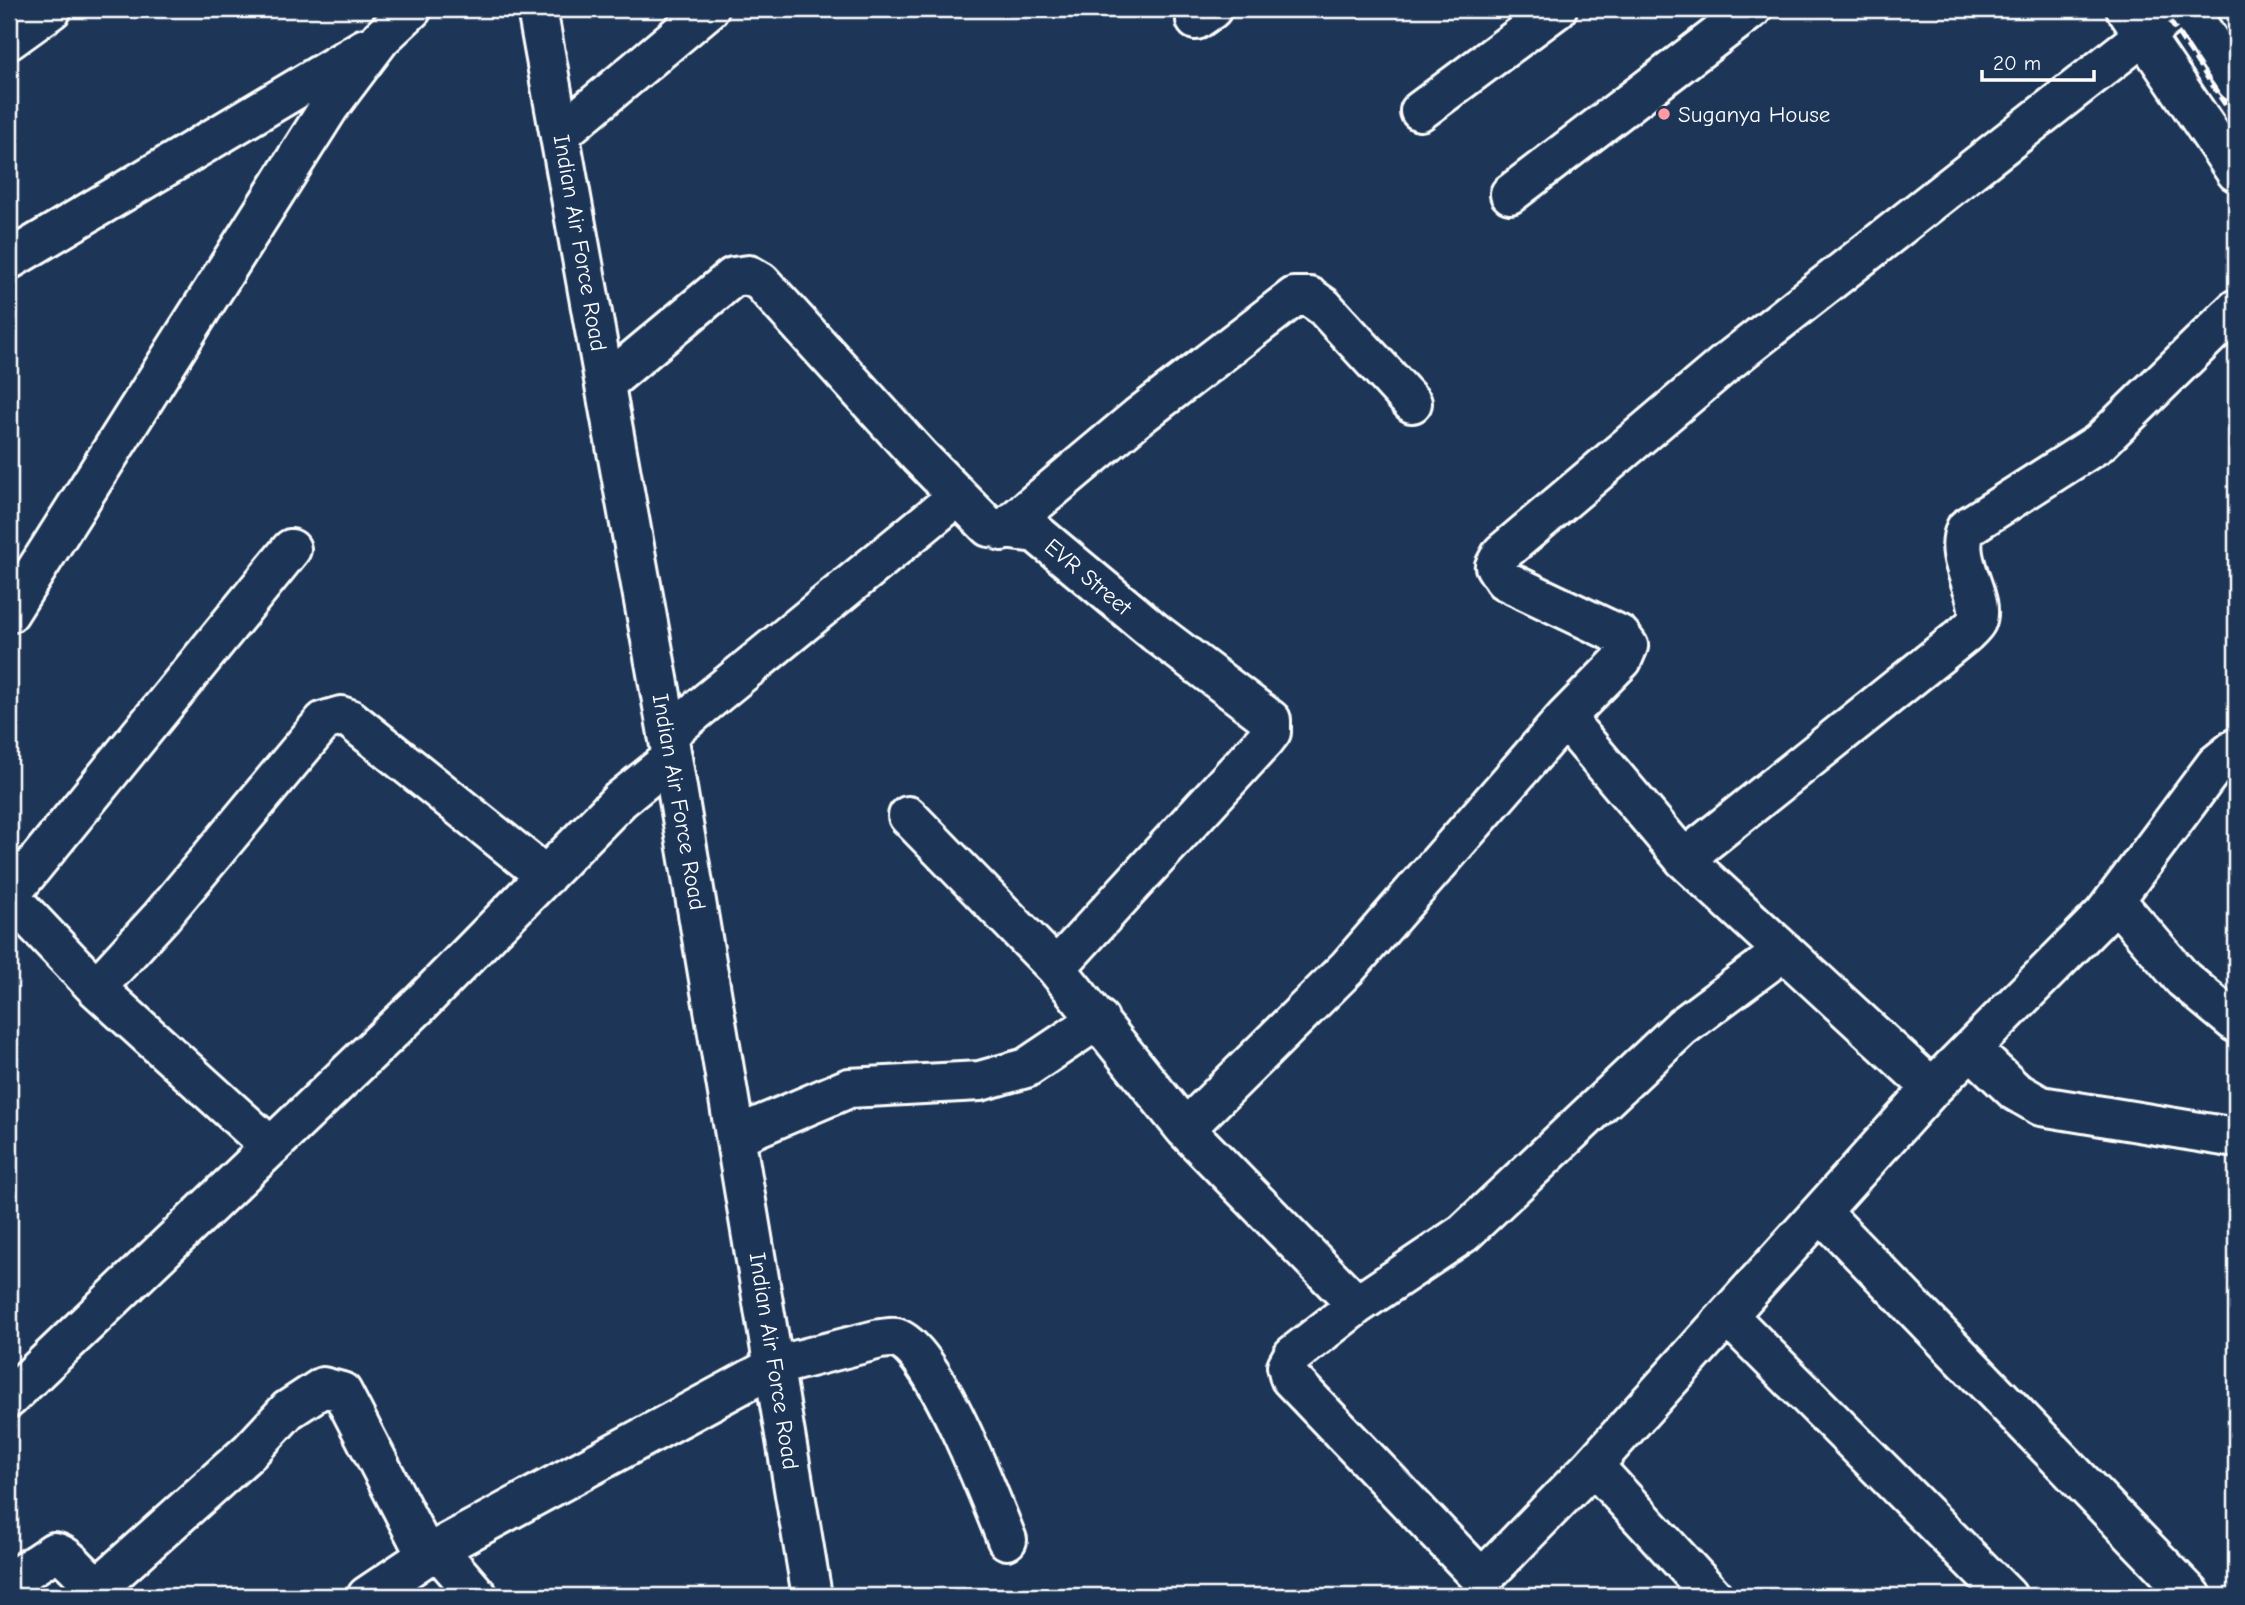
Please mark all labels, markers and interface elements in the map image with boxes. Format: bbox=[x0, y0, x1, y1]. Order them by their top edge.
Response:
scale bar bbox=[1982, 38, 2094, 82]
text: 20 m bbox=[1993, 51, 2041, 75]
place label: Suganya House bbox=[1678, 101, 1830, 128]
marker: Suganya House bbox=[1656, 106, 1672, 122]
street label: Indian Air Force Road bbox=[548, 133, 612, 353]
street label: EVR Street bbox=[1039, 533, 1138, 622]
street label: Indian Air Force Road bbox=[647, 692, 711, 912]
street label: Indian Air Force Road bbox=[744, 1251, 804, 1471]

